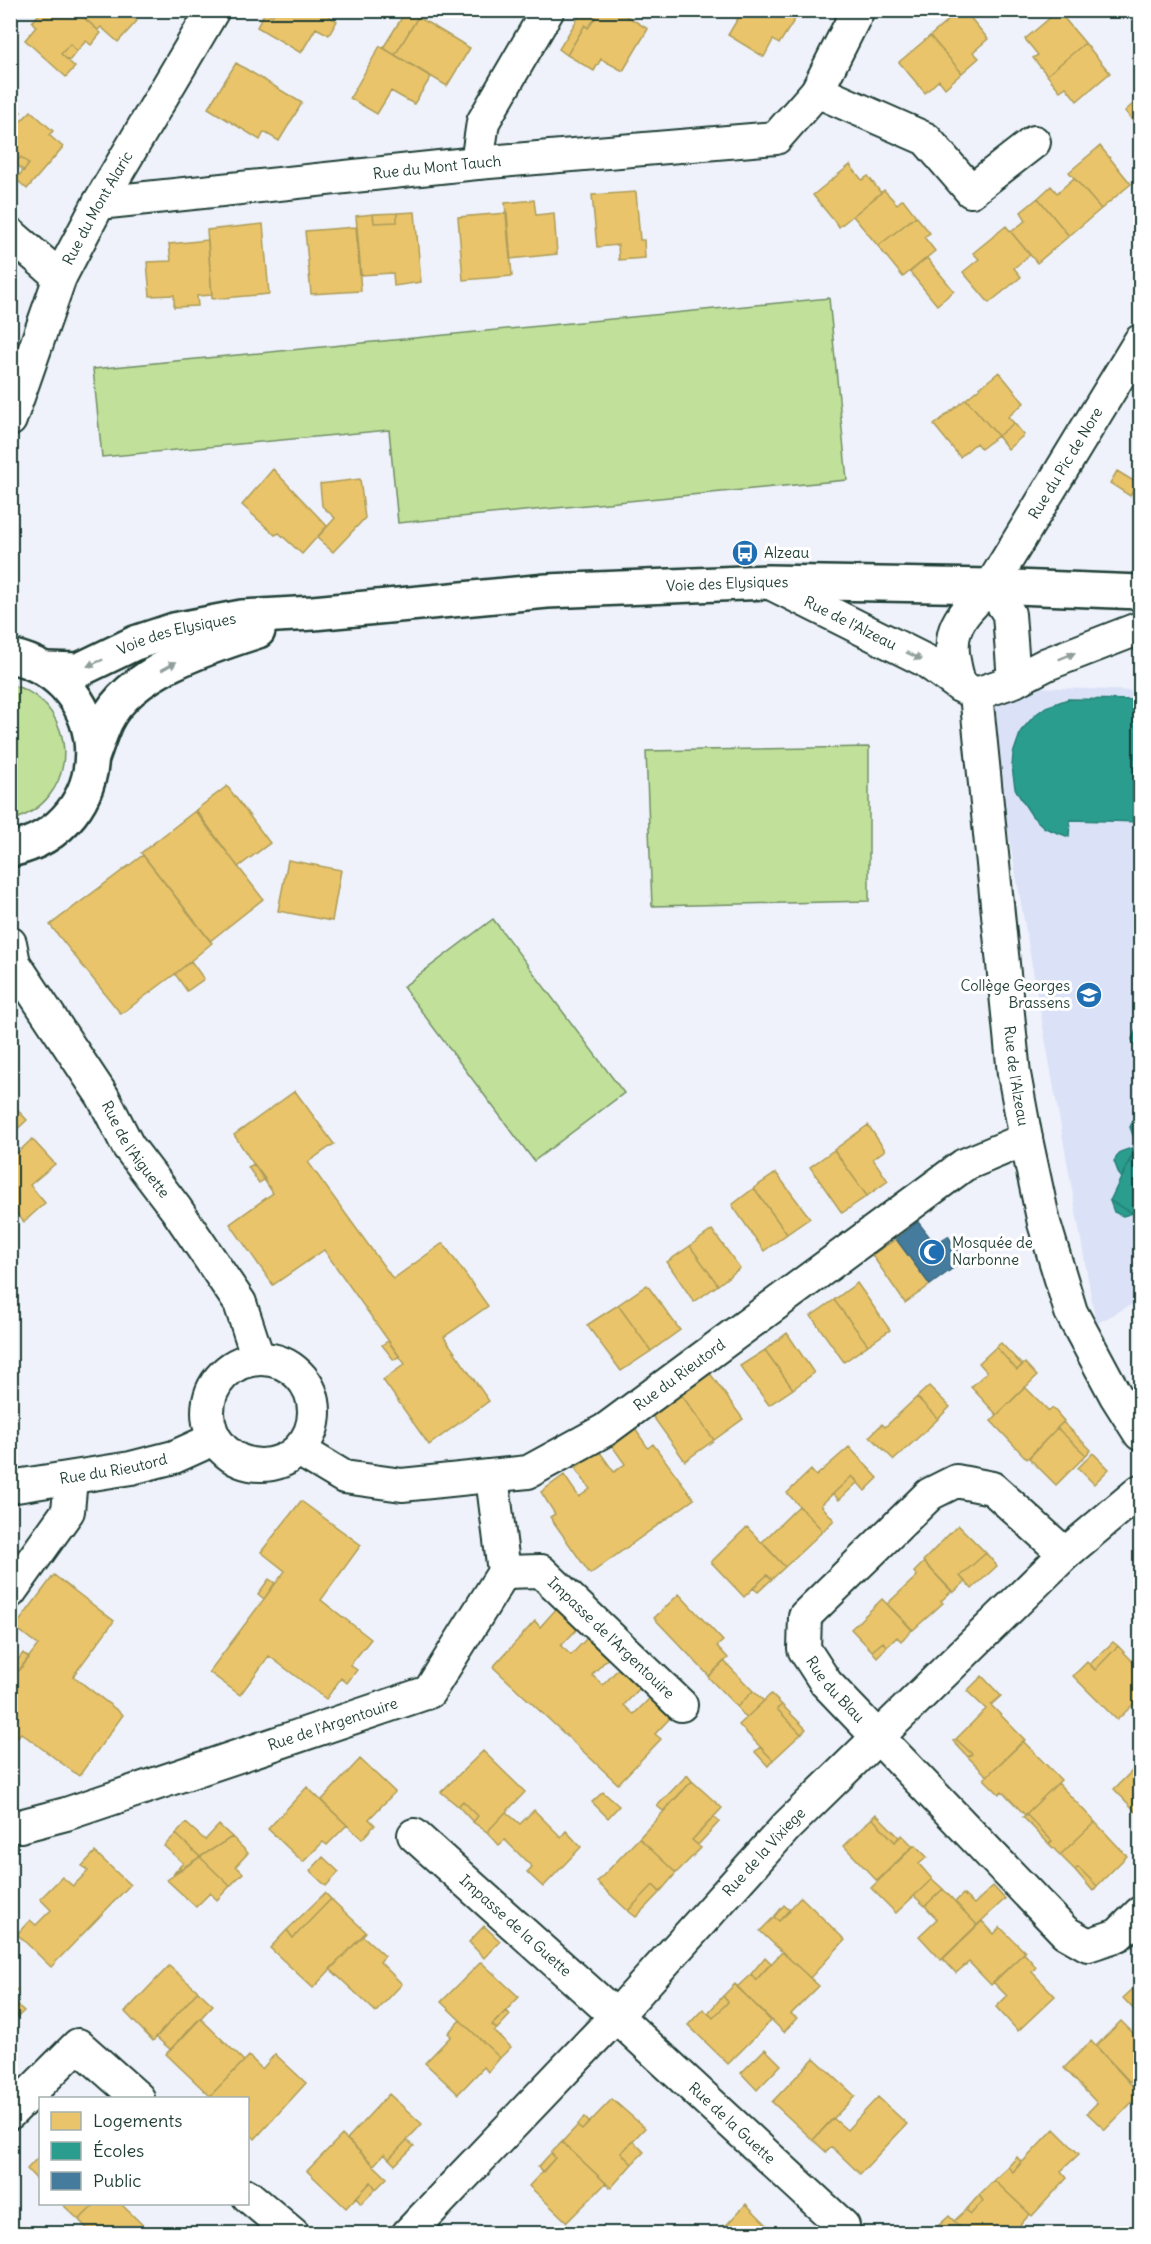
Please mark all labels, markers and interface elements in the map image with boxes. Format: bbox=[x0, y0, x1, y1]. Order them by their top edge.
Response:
street label: Rue du Mont Alaric bbox=[58, 147, 137, 268]
street label: Rue du Mont Tauch bbox=[372, 151, 502, 183]
street label: Rue du Pic de Nore bbox=[1024, 404, 1107, 522]
bus stop icon: Alzeau bbox=[730, 538, 760, 568]
place label: Alzeau bbox=[764, 543, 809, 562]
street label: Voie des Elysiques bbox=[666, 572, 789, 595]
street label: Rue de l'Alzeau bbox=[801, 592, 900, 654]
street label: Voie des Elysiques bbox=[114, 608, 238, 659]
one-way arrow bbox=[906, 651, 923, 660]
one-way arrow bbox=[1058, 651, 1076, 661]
one-way arrow bbox=[85, 658, 103, 668]
one-way arrow bbox=[161, 661, 178, 671]
place label: Collège Georges Brassens bbox=[960, 976, 1070, 1012]
school or university icon: Collège Georges Brassens bbox=[1074, 980, 1104, 1010]
street label: Rue de l'Alzeau bbox=[1000, 1025, 1033, 1128]
street label: Rue de l'Aiguette bbox=[98, 1098, 174, 1201]
place label: Mosquée de Narbonne bbox=[952, 1233, 1033, 1269]
mosque icon: Mosquée de Narbonne bbox=[917, 1237, 947, 1267]
street label: Rue du Rieutord bbox=[630, 1334, 729, 1415]
street label: Rue du Rieutord bbox=[58, 1449, 169, 1488]
street label: Impasse de l'Argentouire bbox=[544, 1573, 679, 1703]
street label: Rue du Blau bbox=[802, 1652, 869, 1726]
street label: Rue de l'Argentouire bbox=[265, 1693, 400, 1755]
street label: Rue de la Vixiege bbox=[718, 1803, 809, 1900]
street label: Impasse de la Guette bbox=[456, 1870, 575, 1980]
street label: Rue de la Guette bbox=[685, 2078, 780, 2168]
legend bbox=[39, 2097, 249, 2205]
text: Logements bbox=[93, 2109, 182, 2132]
text: Écoles bbox=[93, 2139, 144, 2162]
text: Public bbox=[93, 2169, 142, 2192]

